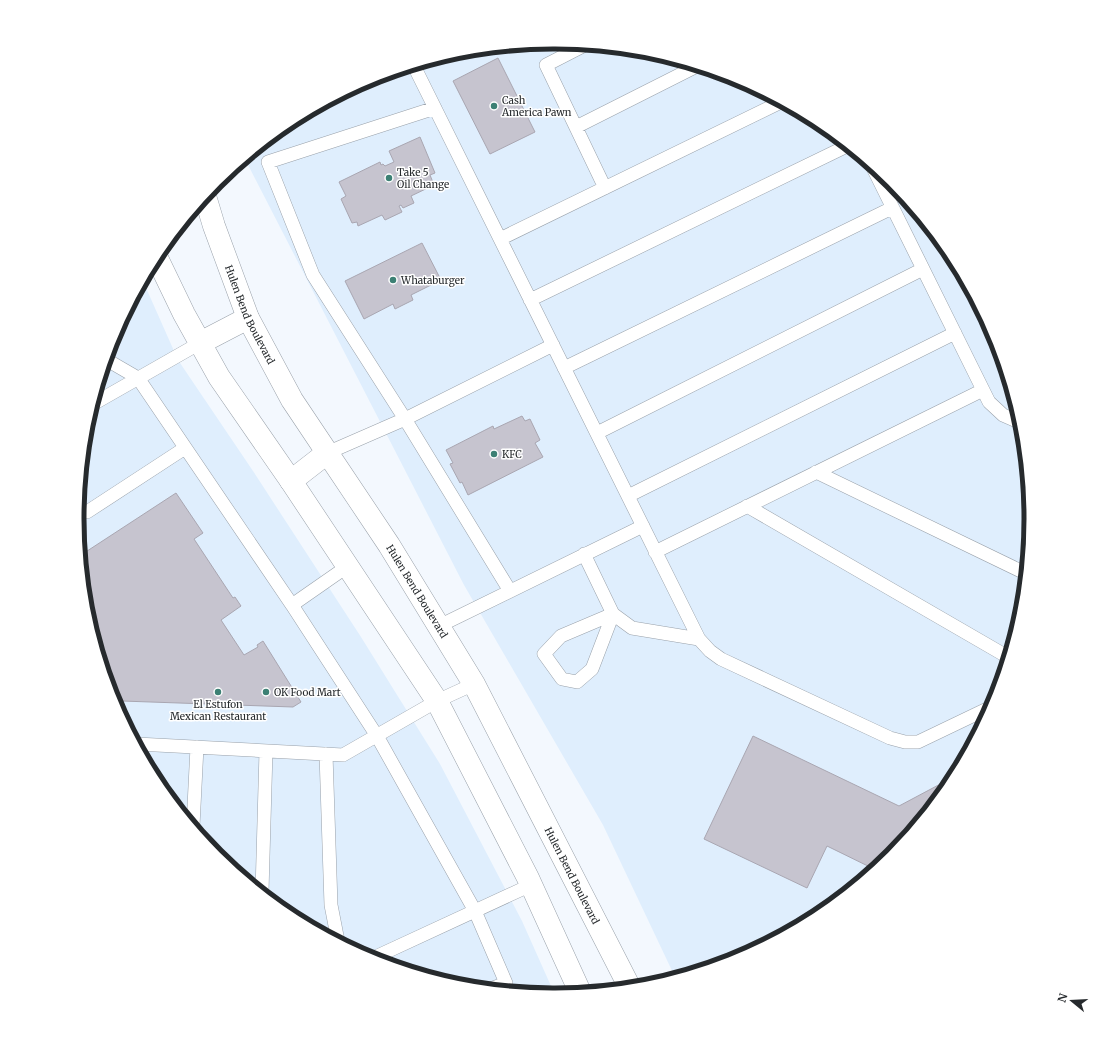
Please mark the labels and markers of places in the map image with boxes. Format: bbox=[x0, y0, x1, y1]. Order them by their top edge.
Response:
place label: Cash America Pawn bbox=[501, 94, 572, 119]
marker: Cash America Pawn bbox=[489, 101, 499, 111]
place label: Take 5 Oil Change bbox=[397, 166, 449, 191]
marker: Take 5 Oil Change bbox=[384, 173, 394, 183]
place label: Whataburger bbox=[400, 274, 465, 287]
marker: Whataburger bbox=[388, 275, 398, 285]
place label: KFC bbox=[502, 448, 522, 461]
marker: KFC bbox=[489, 449, 499, 459]
place label: OK Food Mart bbox=[274, 686, 341, 699]
marker: El Estufon Mexican Restaurant bbox=[213, 687, 223, 697]
marker: OK Food Mart bbox=[261, 687, 271, 697]
place label: El Estufon Mexican Restaurant bbox=[170, 698, 266, 723]

